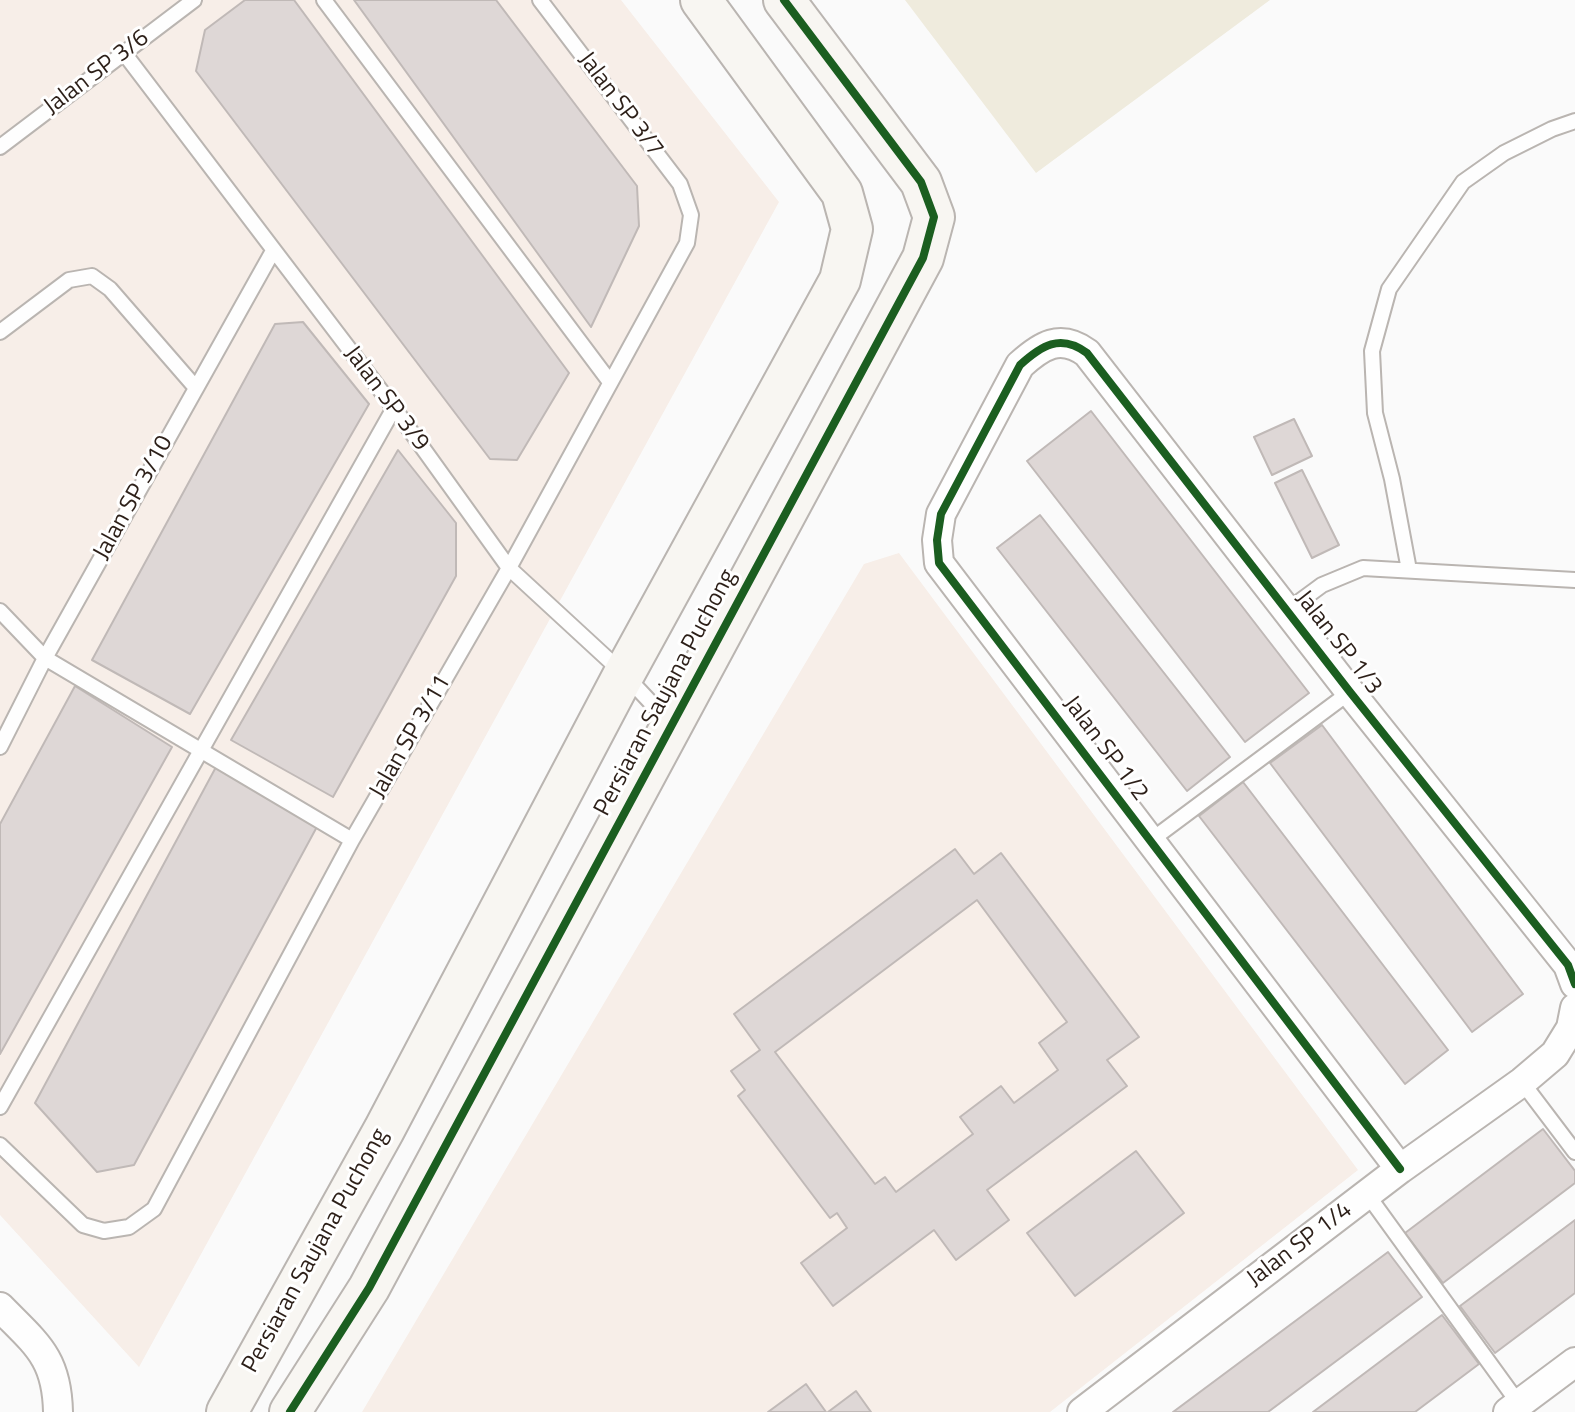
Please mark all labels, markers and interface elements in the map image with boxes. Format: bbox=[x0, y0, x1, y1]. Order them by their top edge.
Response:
street label: Jalan SP 3/6 bbox=[39, 24, 155, 122]
street label: Jalan SP 3/7 bbox=[571, 47, 669, 163]
street label: Jalan SP 3/9 bbox=[337, 341, 435, 457]
street label: Jalan SP 3/10 bbox=[88, 431, 180, 565]
street label: Persiaran Saujana Puchong bbox=[589, 565, 743, 821]
street label: Jalan SP 1/3 bbox=[1288, 585, 1388, 701]
street label: Jalan SP 3/11 bbox=[364, 670, 458, 804]
street label: Jalan SP 1/2 bbox=[1056, 691, 1154, 807]
street label: Persiaran Saujana Puchong bbox=[237, 1124, 395, 1378]
street label: Jalan SP 1/4 bbox=[1242, 1196, 1358, 1294]

